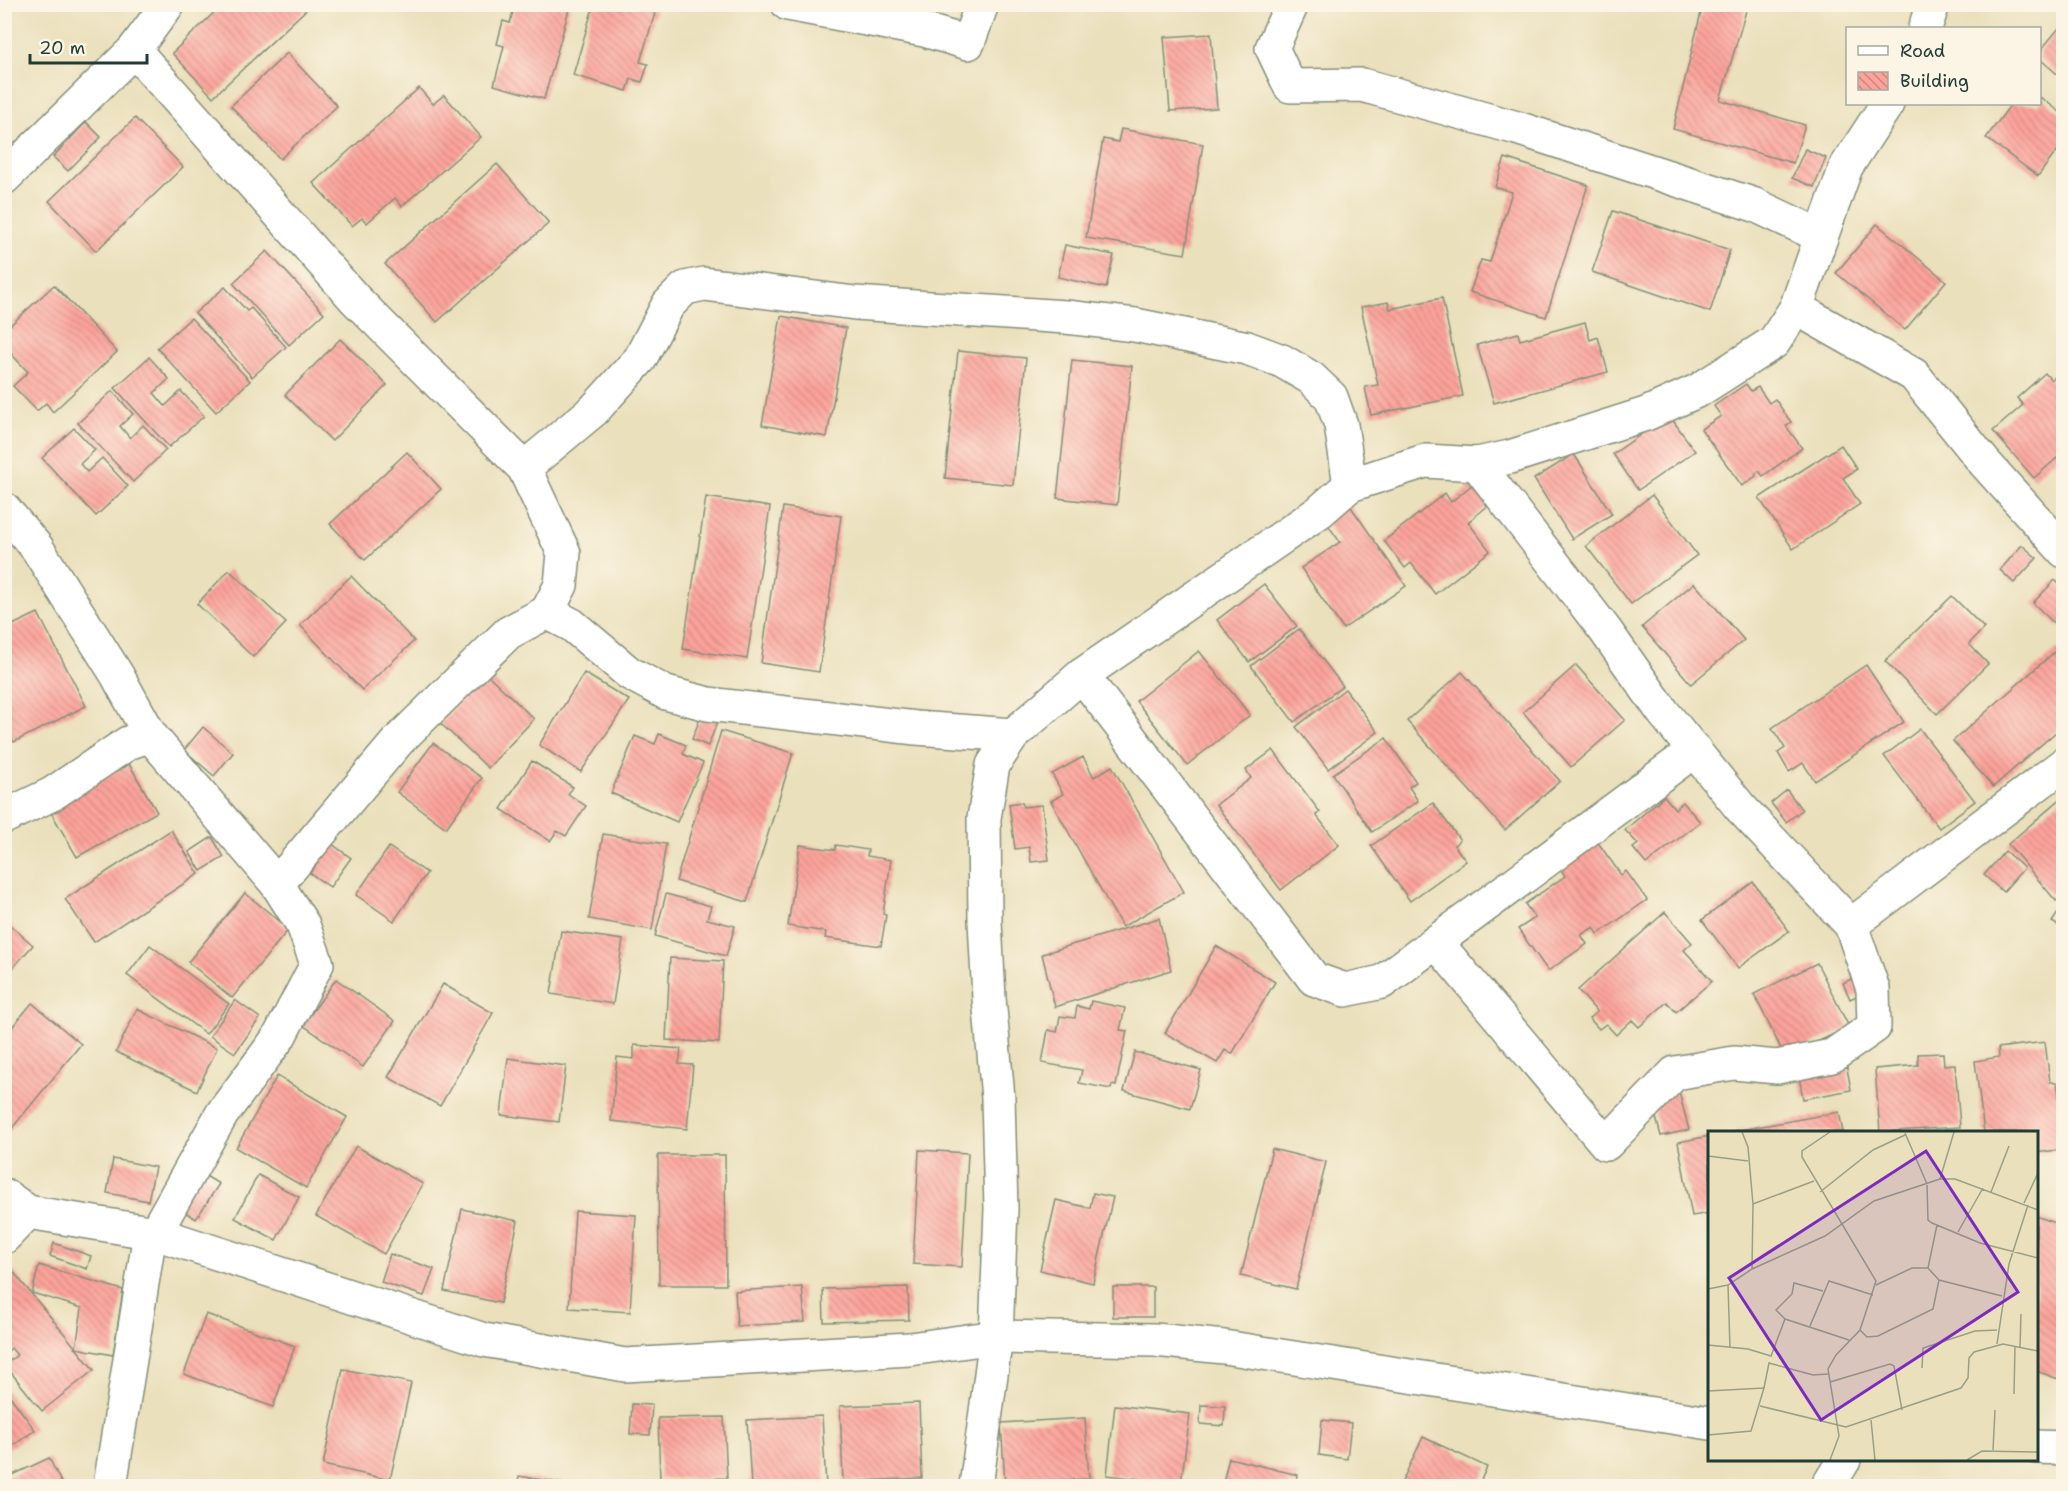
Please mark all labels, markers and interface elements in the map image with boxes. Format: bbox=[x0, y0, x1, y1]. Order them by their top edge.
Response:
scale bar bbox=[30, 27, 147, 65]
legend bbox=[1846, 27, 2041, 105]
text: 20 m bbox=[39, 36, 85, 60]
text: Road bbox=[1900, 39, 1945, 63]
text: Building bbox=[1900, 69, 1969, 93]
inset map bbox=[1708, 1131, 2038, 1461]

